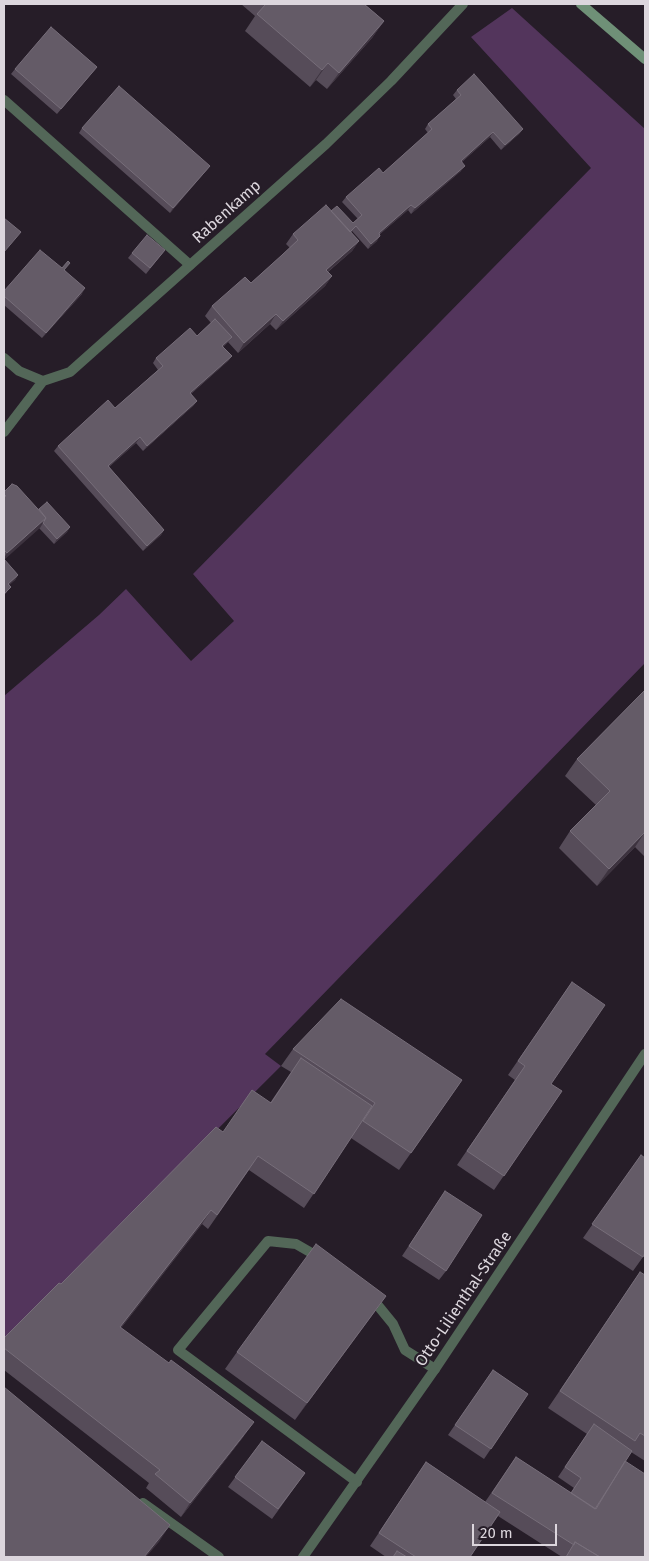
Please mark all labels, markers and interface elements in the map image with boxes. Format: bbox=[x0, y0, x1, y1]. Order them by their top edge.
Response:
street label: Rabenkamp bbox=[189, 176, 265, 248]
street label: Otto-Lilienthal-Straße bbox=[412, 1228, 516, 1370]
scale bar bbox=[474, 1514, 559, 1546]
text: 20 m bbox=[480, 1524, 513, 1542]

